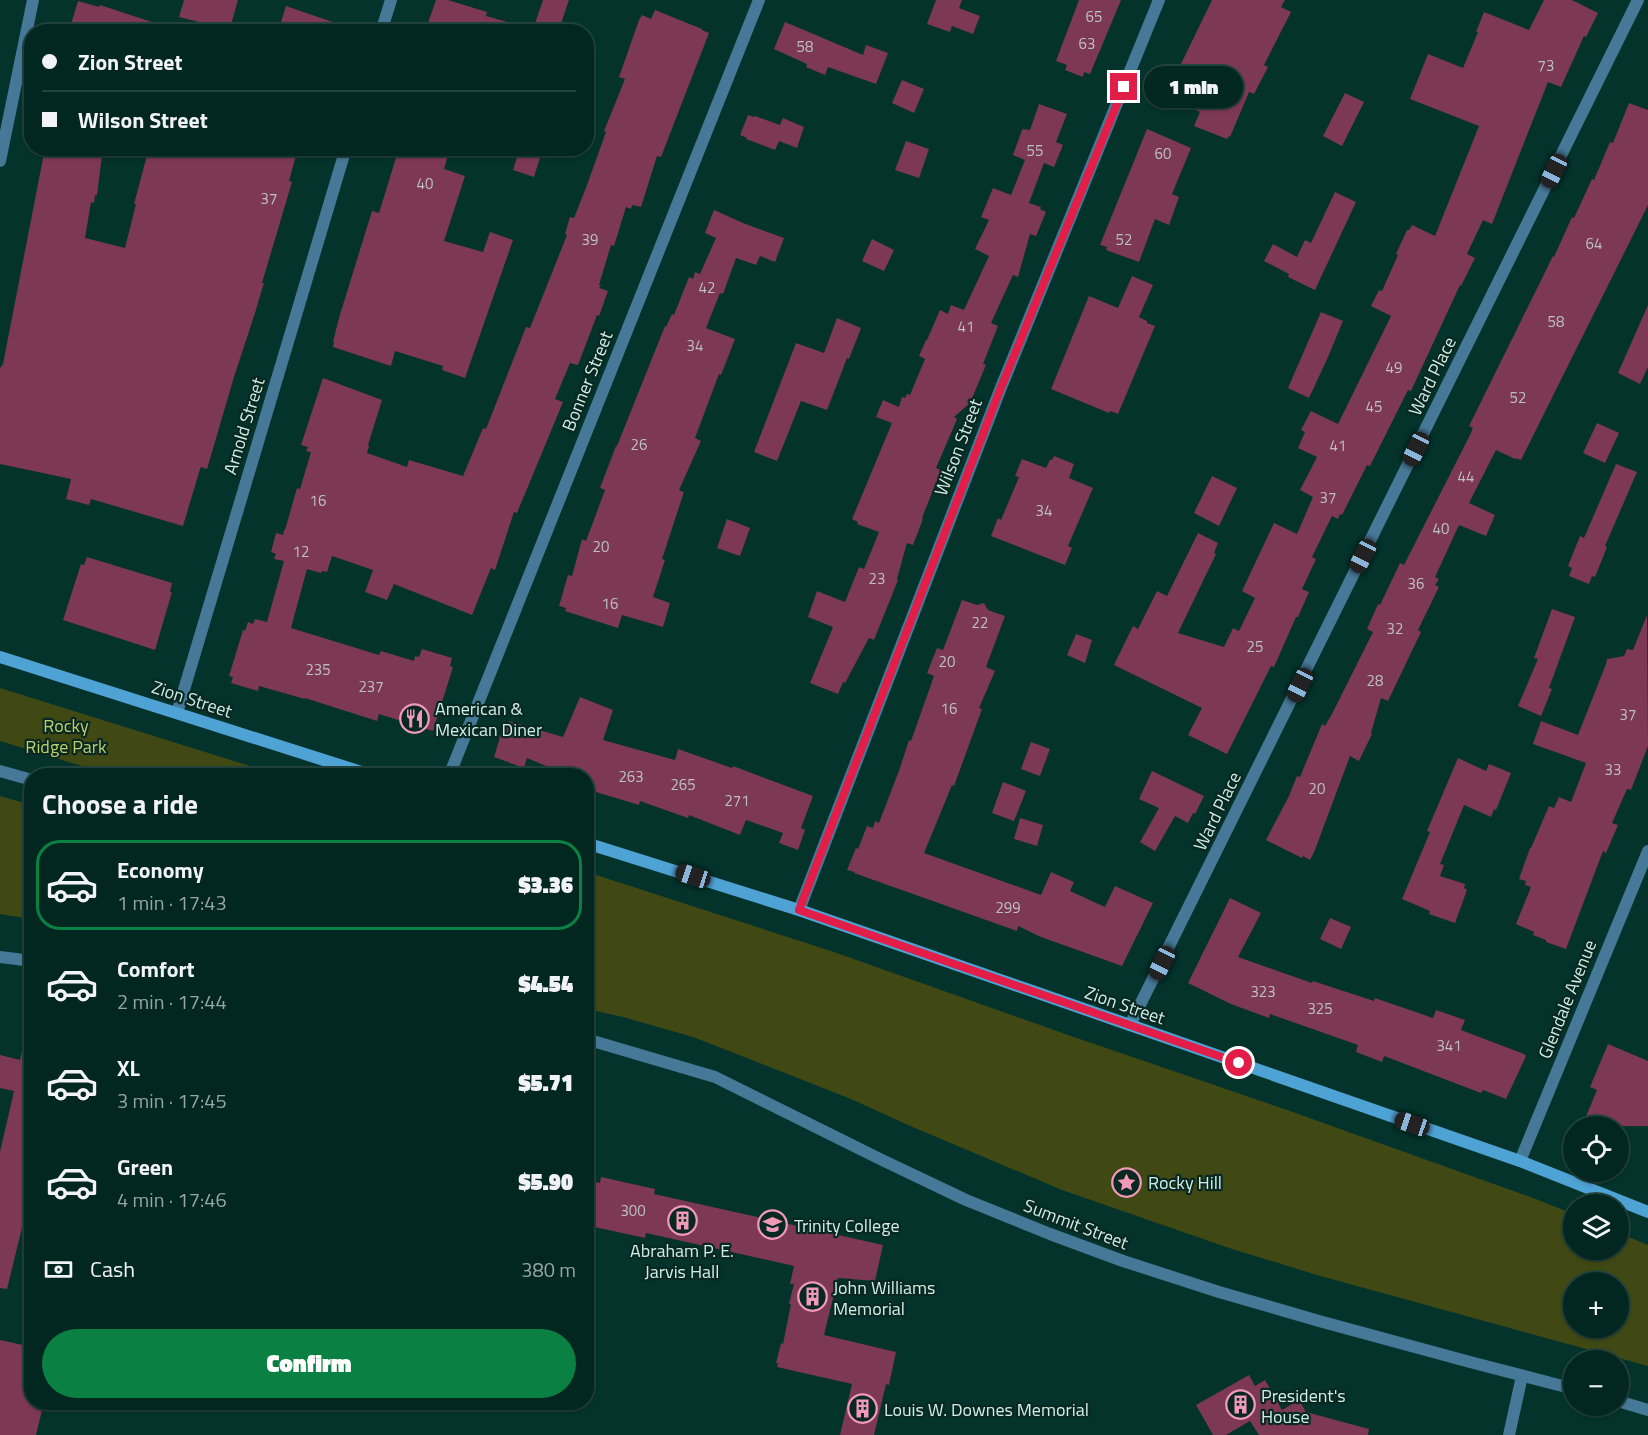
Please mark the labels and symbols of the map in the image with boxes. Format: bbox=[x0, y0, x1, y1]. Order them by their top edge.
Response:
house number: 65 bbox=[1086, 5, 1102, 28]
house number: 63 bbox=[1079, 32, 1095, 55]
house number: 58 bbox=[797, 35, 813, 58]
house number: 73 bbox=[1538, 54, 1554, 77]
callout: 1 min bbox=[1145, 66, 1244, 108]
route end bbox=[1110, 73, 1137, 100]
house number: 55 bbox=[1027, 139, 1043, 162]
house number: 60 bbox=[1155, 142, 1171, 165]
car bbox=[1538, 151, 1570, 191]
house number: 40 bbox=[417, 172, 433, 195]
house number: 37 bbox=[261, 187, 277, 210]
house number: 39 bbox=[582, 228, 598, 251]
house number: 52 bbox=[1116, 228, 1132, 251]
house number: 64 bbox=[1586, 232, 1602, 255]
house number: 42 bbox=[699, 276, 715, 299]
house number: 58 bbox=[1548, 310, 1564, 333]
house number: 41 bbox=[958, 315, 974, 338]
street label: Bonner Street bbox=[555, 326, 620, 435]
street label: Ward Place bbox=[1401, 332, 1463, 420]
house number: 34 bbox=[687, 334, 703, 357]
house number: 49 bbox=[1386, 356, 1402, 379]
street label: Arnold Street bbox=[216, 374, 272, 478]
house number: 52 bbox=[1510, 386, 1526, 409]
street label: Wilson Street bbox=[927, 394, 989, 499]
house number: 45 bbox=[1366, 395, 1382, 418]
car bbox=[1400, 429, 1432, 469]
house number: 26 bbox=[631, 433, 647, 456]
house number: 41 bbox=[1330, 434, 1346, 457]
house number: 44 bbox=[1458, 465, 1474, 488]
house number: 37 bbox=[1320, 486, 1336, 509]
house number: 16 bbox=[310, 489, 326, 512]
house number: 34 bbox=[1036, 499, 1052, 522]
house number: 40 bbox=[1433, 517, 1449, 540]
house number: 20 bbox=[593, 535, 609, 558]
car bbox=[1347, 536, 1379, 576]
house number: 12 bbox=[293, 540, 309, 563]
house number: 23 bbox=[869, 567, 885, 590]
house number: 36 bbox=[1408, 572, 1424, 595]
house number: 16 bbox=[602, 592, 618, 615]
house number: 22 bbox=[972, 611, 988, 634]
house number: 32 bbox=[1387, 617, 1403, 640]
house number: 25 bbox=[1247, 635, 1263, 658]
house number: 20 bbox=[939, 650, 955, 673]
house number: 235 bbox=[305, 658, 331, 681]
car bbox=[1284, 665, 1316, 705]
house number: 28 bbox=[1367, 669, 1383, 692]
street label: Zion Street bbox=[148, 673, 236, 725]
house number: 237 bbox=[358, 675, 384, 698]
place label: American & Mexican Diner bbox=[435, 695, 542, 743]
house number: 16 bbox=[941, 697, 957, 720]
restaurant icon: American & Mexican Diner bbox=[398, 702, 430, 734]
house number: 37 bbox=[1620, 703, 1636, 726]
park label: Rocky Ridge Park bbox=[25, 712, 107, 760]
house number: 33 bbox=[1605, 758, 1621, 781]
house number: 263 bbox=[618, 765, 644, 788]
street label: Ward Place bbox=[1186, 767, 1248, 855]
house number: 265 bbox=[670, 773, 696, 796]
house number: 20 bbox=[1309, 777, 1325, 800]
house number: 271 bbox=[724, 789, 750, 812]
car bbox=[673, 862, 713, 890]
house number: 299 bbox=[995, 896, 1021, 919]
street label: Glendale Avenue bbox=[1531, 936, 1603, 1062]
car bbox=[1146, 943, 1178, 983]
street label: Zion Street bbox=[1081, 979, 1169, 1032]
house number: 323 bbox=[1250, 980, 1276, 1003]
house number: 325 bbox=[1307, 997, 1333, 1020]
house number: 341 bbox=[1436, 1034, 1462, 1057]
route start bbox=[1225, 1049, 1252, 1076]
car bbox=[1392, 1110, 1432, 1138]
place icon: Rocky Hill bbox=[1111, 1166, 1143, 1198]
place label: Rocky Hill bbox=[1148, 1169, 1222, 1196]
street label: Summit Street bbox=[1020, 1192, 1133, 1257]
house number: 300 bbox=[620, 1199, 646, 1222]
building icon: Abraham P. E. Jarvis Hall bbox=[666, 1205, 698, 1237]
school or university icon: Trinity College bbox=[757, 1209, 789, 1241]
place label: Trinity College bbox=[794, 1212, 900, 1239]
place label: Abraham P. E. Jarvis Hall bbox=[630, 1237, 734, 1285]
place label: John Williams Memorial bbox=[833, 1274, 936, 1322]
building icon: John Williams Memorial bbox=[796, 1281, 828, 1313]
place label: President's House bbox=[1261, 1382, 1346, 1430]
building icon: President's House bbox=[1224, 1389, 1256, 1421]
building icon: Louis W. Downes Memorial bbox=[847, 1393, 879, 1425]
place label: Louis W. Downes Memorial bbox=[884, 1396, 1089, 1423]

